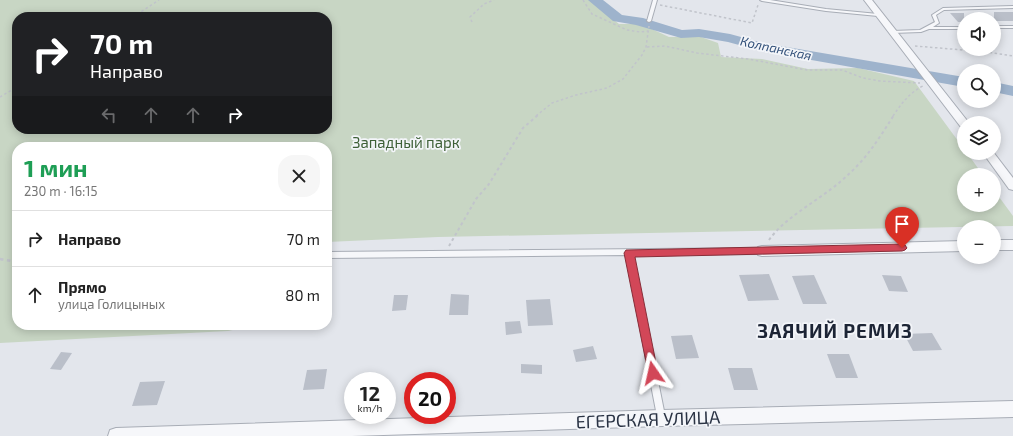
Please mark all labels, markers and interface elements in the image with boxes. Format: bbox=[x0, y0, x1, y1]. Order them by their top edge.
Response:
map controls bbox=[957, 12, 1001, 264]
button: sound bbox=[957, 12, 1001, 56]
text: 70 m bbox=[90, 26, 153, 60]
icon: right bbox=[24, 28, 76, 80]
water label: Колпанская bbox=[739, 33, 813, 63]
text: Направо bbox=[90, 60, 163, 82]
button: search bbox=[957, 64, 1001, 108]
icon: left bbox=[98, 104, 120, 126]
icon: ahead bbox=[140, 104, 162, 126]
icon: ahead bbox=[182, 104, 204, 126]
icon: right bbox=[224, 104, 246, 126]
button: layers bbox=[957, 116, 1001, 160]
park label: Западный парк bbox=[352, 133, 460, 151]
text: 1 мин bbox=[24, 153, 88, 182]
button: close bbox=[278, 155, 320, 197]
button: + bbox=[957, 168, 1001, 212]
text: 230 m · 16:15 bbox=[24, 183, 97, 199]
pin bbox=[885, 207, 919, 248]
icon: arrive bbox=[891, 213, 913, 235]
button: − bbox=[957, 220, 1001, 264]
icon: right bbox=[24, 228, 46, 250]
text: Направо bbox=[58, 230, 121, 248]
text: 70 m bbox=[287, 230, 320, 248]
text: Прямо bbox=[58, 278, 107, 296]
icon: ahead bbox=[24, 284, 46, 306]
text: 80 m bbox=[285, 286, 320, 304]
text: улица Голицыных bbox=[58, 296, 165, 312]
district label: ЗАЯЧИЙ РЕМИЗ bbox=[757, 319, 913, 342]
position arrow bbox=[632, 352, 674, 394]
speed limit sign: 20 bbox=[404, 372, 456, 424]
text: 12 bbox=[360, 381, 380, 405]
text: km/h bbox=[358, 402, 382, 414]
street label: ЕГЕРСКАЯ УЛИЦА bbox=[575, 405, 721, 433]

